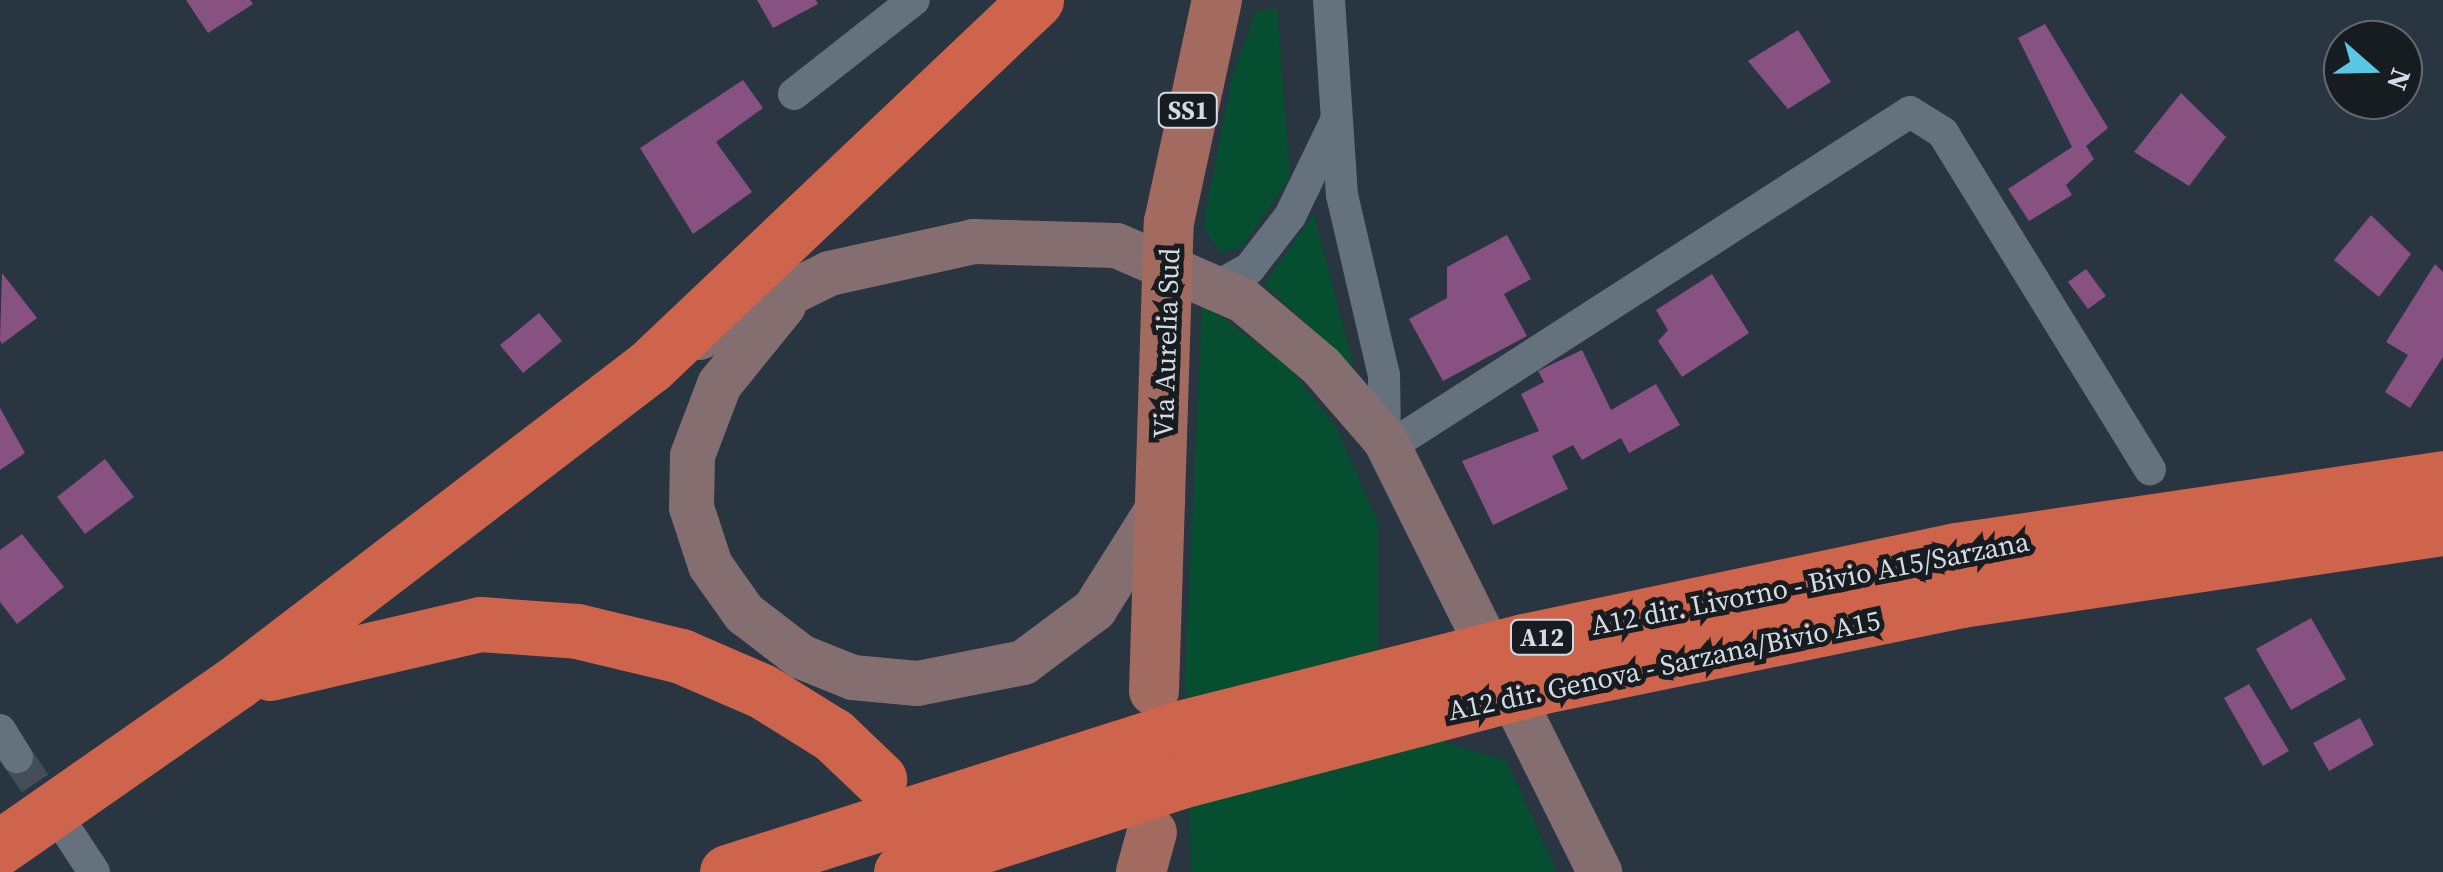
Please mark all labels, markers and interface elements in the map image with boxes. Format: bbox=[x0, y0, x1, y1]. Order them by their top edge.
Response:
north arrow bbox=[2323, 20, 2423, 120]
text: N bbox=[2378, 63, 2421, 96]
road number: SS1 bbox=[1156, 90, 1220, 130]
street label: Via Aurelia Sud bbox=[1146, 247, 1186, 439]
street label: A12 dir. Livorno - Bivio A15/Sarzana bbox=[1588, 524, 2032, 642]
street label: A12 dir. Genova - Sarzana/Bivio A15 bbox=[1445, 603, 1883, 727]
road number: A12 bbox=[1510, 617, 1574, 657]

